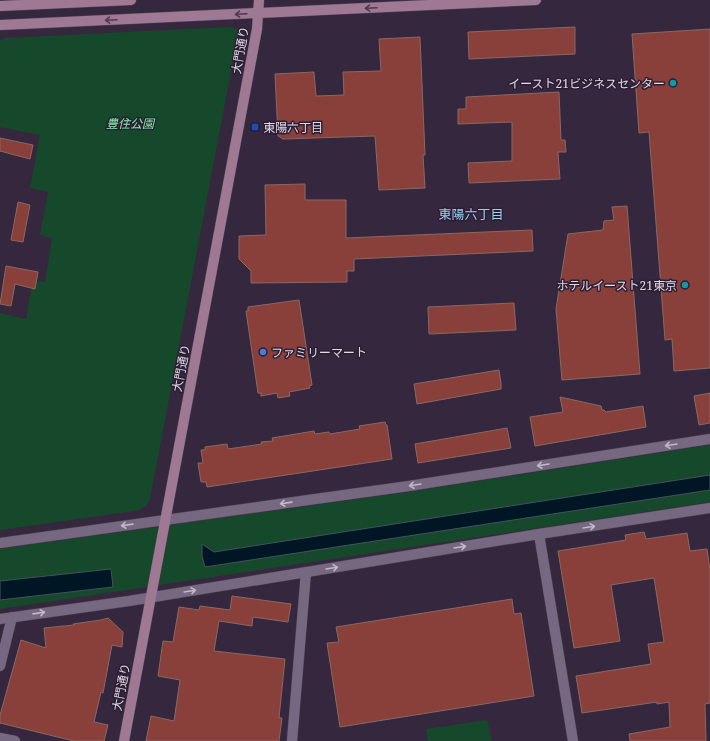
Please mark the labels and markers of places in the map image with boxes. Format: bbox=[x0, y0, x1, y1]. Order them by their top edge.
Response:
place label: イースト21ビジネスセンター bbox=[508, 75, 665, 92]
marker: イースト21ビジネスセンター bbox=[668, 78, 678, 88]
place label: 東陽六丁目 bbox=[263, 119, 323, 136]
marker: 東陽六丁目 bbox=[250, 122, 260, 132]
place label: ホテルイースト21東京 bbox=[556, 277, 677, 294]
marker: ホテルイースト21東京 bbox=[680, 280, 690, 290]
place label: ファミリーマート bbox=[271, 344, 367, 361]
marker: ファミリーマート bbox=[258, 347, 268, 357]

